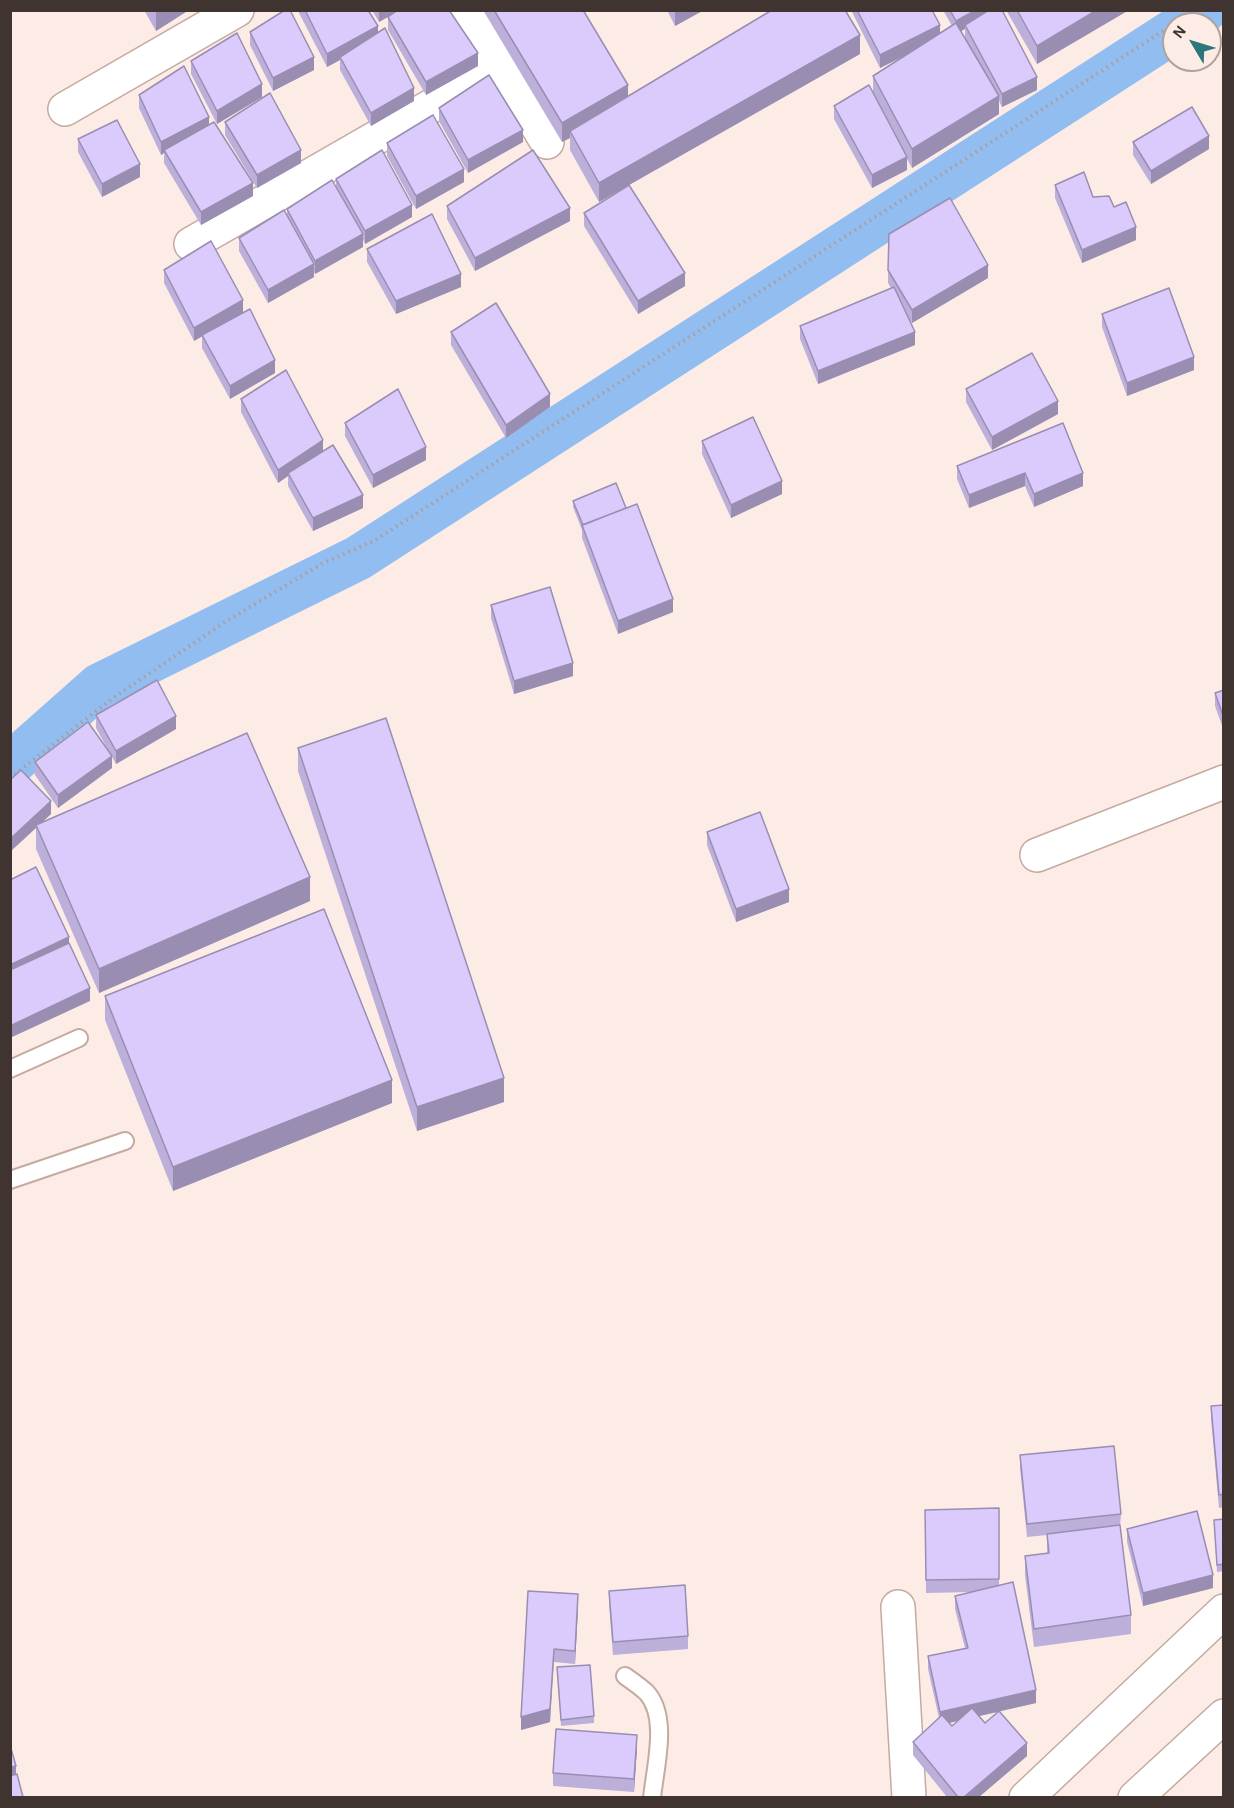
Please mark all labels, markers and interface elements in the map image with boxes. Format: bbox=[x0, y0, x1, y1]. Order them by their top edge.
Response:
north arrow bbox=[1162, 12, 1222, 72]
text: N bbox=[1170, 23, 1189, 41]

